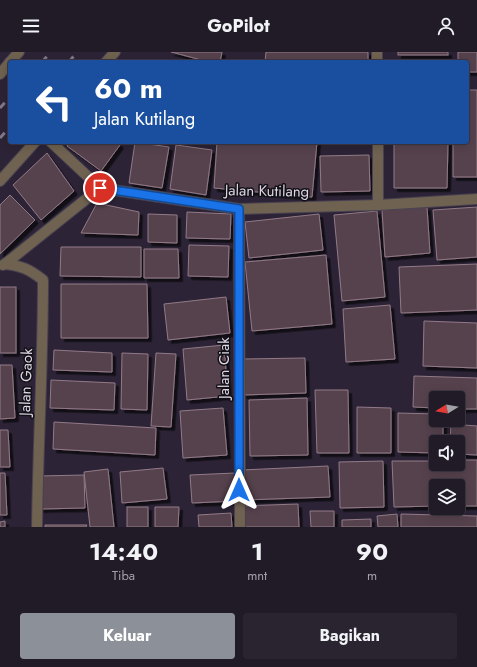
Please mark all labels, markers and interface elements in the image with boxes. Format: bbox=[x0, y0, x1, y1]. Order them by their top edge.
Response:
text: GoPilot bbox=[207, 13, 270, 39]
icon: menu bbox=[20, 15, 42, 37]
icon: person bbox=[435, 15, 457, 37]
text: 60 m bbox=[94, 68, 163, 109]
icon: left bbox=[28, 76, 80, 128]
text: Jalan Kutilang bbox=[94, 106, 195, 132]
pin bbox=[83, 171, 117, 205]
icon: arrive bbox=[89, 177, 111, 199]
street label: Jalan Kutilang bbox=[223, 179, 309, 203]
street label: Jalan Ciak bbox=[213, 337, 235, 401]
street label: Jalan Gaok bbox=[14, 348, 38, 418]
north arrow bbox=[429, 391, 465, 427]
map controls bbox=[429, 391, 465, 515]
button: sound bbox=[429, 435, 465, 471]
position arrow bbox=[218, 469, 260, 511]
button: layers bbox=[429, 479, 465, 515]
text: 14:40 bbox=[89, 534, 158, 569]
text: 1 bbox=[251, 534, 263, 569]
text: 90 bbox=[356, 534, 388, 569]
text: Tiba bbox=[112, 566, 135, 585]
text: mnt bbox=[247, 566, 267, 585]
text: m bbox=[367, 566, 377, 585]
button: Keluar bbox=[20, 613, 235, 659]
button: Bagikan bbox=[243, 613, 457, 659]

